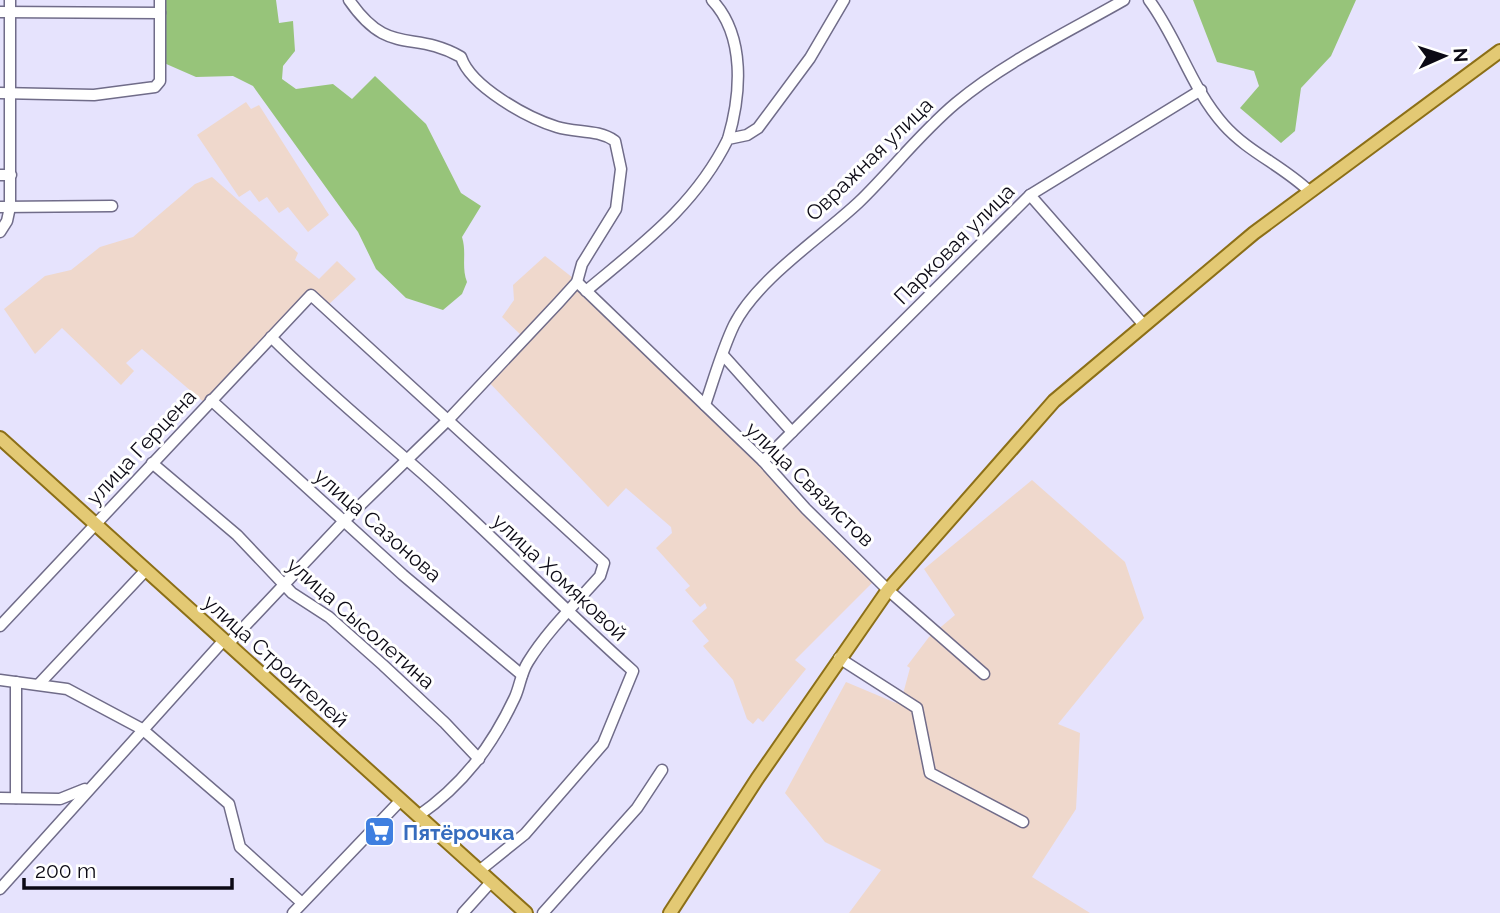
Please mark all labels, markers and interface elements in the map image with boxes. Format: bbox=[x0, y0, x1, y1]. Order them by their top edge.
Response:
north arrow bbox=[1409, 21, 1479, 91]
text: N bbox=[1450, 47, 1472, 63]
street label: Овражная улица bbox=[800, 92, 938, 226]
street label: Парковая улица bbox=[889, 179, 1019, 309]
street label: улица Герцена bbox=[81, 384, 201, 510]
street label: улица Связистов bbox=[741, 416, 879, 552]
street label: улица Сазонова bbox=[309, 463, 447, 587]
street label: улица Хомяковой bbox=[487, 508, 633, 646]
street label: улица Сысолетина bbox=[282, 552, 440, 694]
street label: улица Строителей bbox=[198, 589, 354, 733]
supermarket icon: Пятёрочка bbox=[363, 815, 397, 849]
place label: Пятёрочка bbox=[403, 820, 515, 845]
scale bar bbox=[24, 846, 233, 890]
text: 200 m bbox=[35, 858, 96, 883]

